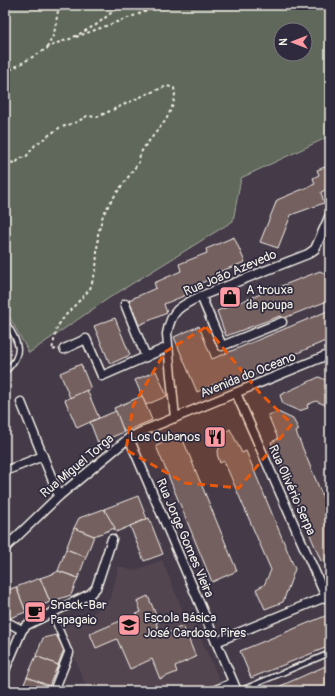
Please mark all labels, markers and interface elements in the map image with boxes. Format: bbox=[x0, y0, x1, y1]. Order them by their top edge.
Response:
north arrow bbox=[273, 22, 313, 62]
text: N bbox=[277, 38, 290, 46]
street label: Rua João Azevedo bbox=[181, 246, 279, 300]
place label: A trouxa da poupa bbox=[246, 282, 293, 313]
shop icon: A trouxa da poupa bbox=[217, 284, 243, 310]
street label: Avenida do Oceano bbox=[198, 348, 298, 402]
restaurant icon: Los Cubanos bbox=[202, 424, 228, 450]
place label: Los Cubanos bbox=[130, 429, 200, 445]
street label: Rua Miguel Torga bbox=[37, 431, 117, 501]
street label: Rua Olivério Serpa bbox=[265, 442, 319, 538]
street label: Rua Jorge Gomes Vieira bbox=[153, 476, 217, 600]
place label: Snack-Bar Papagaio bbox=[50, 597, 107, 628]
cafe icon: Snack-Bar Papagaio bbox=[22, 599, 48, 625]
place label: Escola Básica José Cardoso Pires bbox=[144, 610, 246, 641]
school or university icon: Escola Básica José Cardoso Pires bbox=[116, 612, 142, 638]

